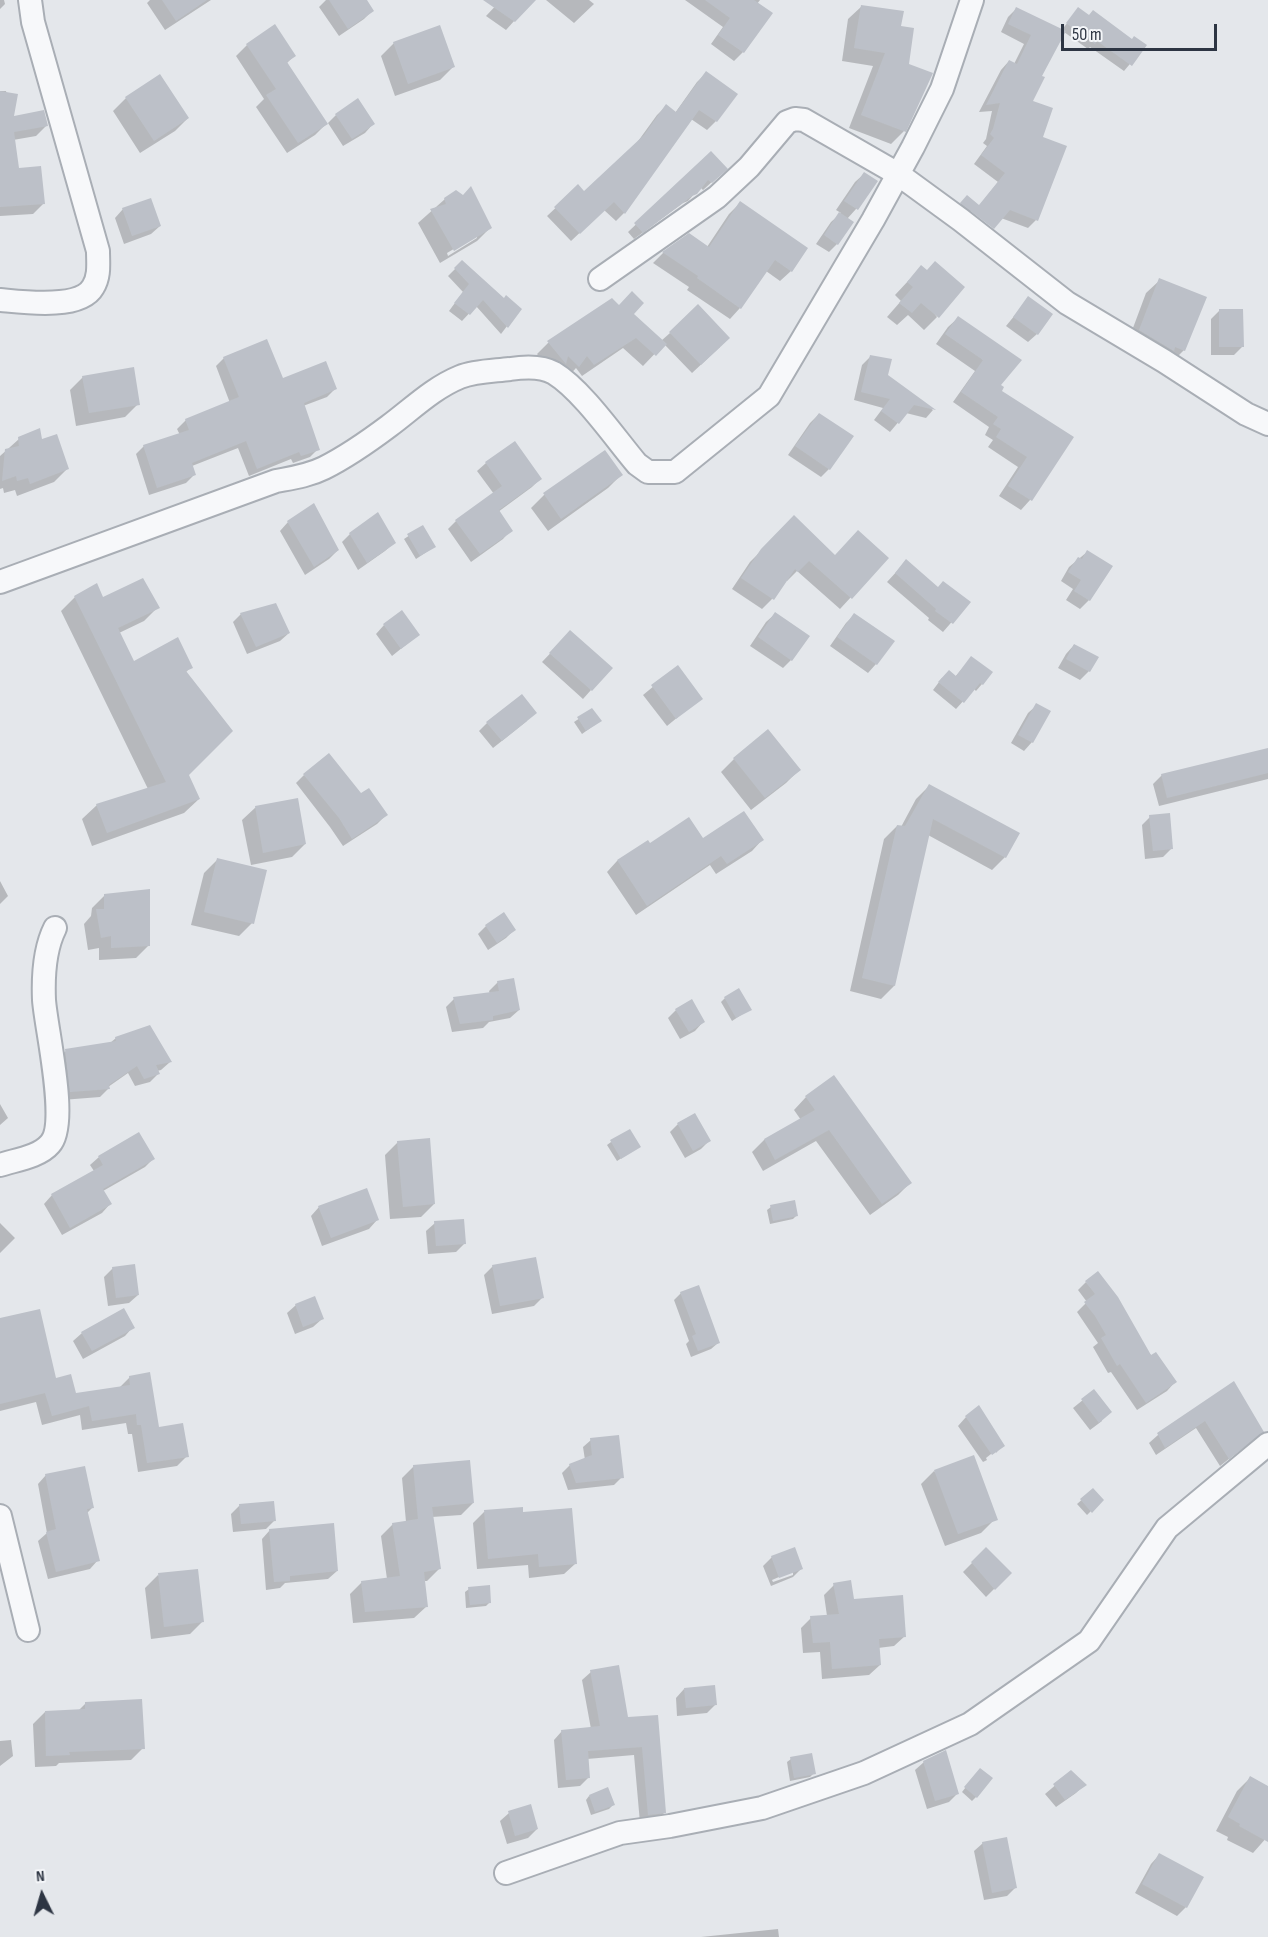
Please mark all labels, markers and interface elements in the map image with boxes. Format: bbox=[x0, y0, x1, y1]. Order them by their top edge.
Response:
scale bar bbox=[1064, 12, 1220, 50]
text: 50 m bbox=[1072, 24, 1102, 45]
north arrow bbox=[12, 1865, 72, 1925]
text: N bbox=[35, 1867, 45, 1886]

